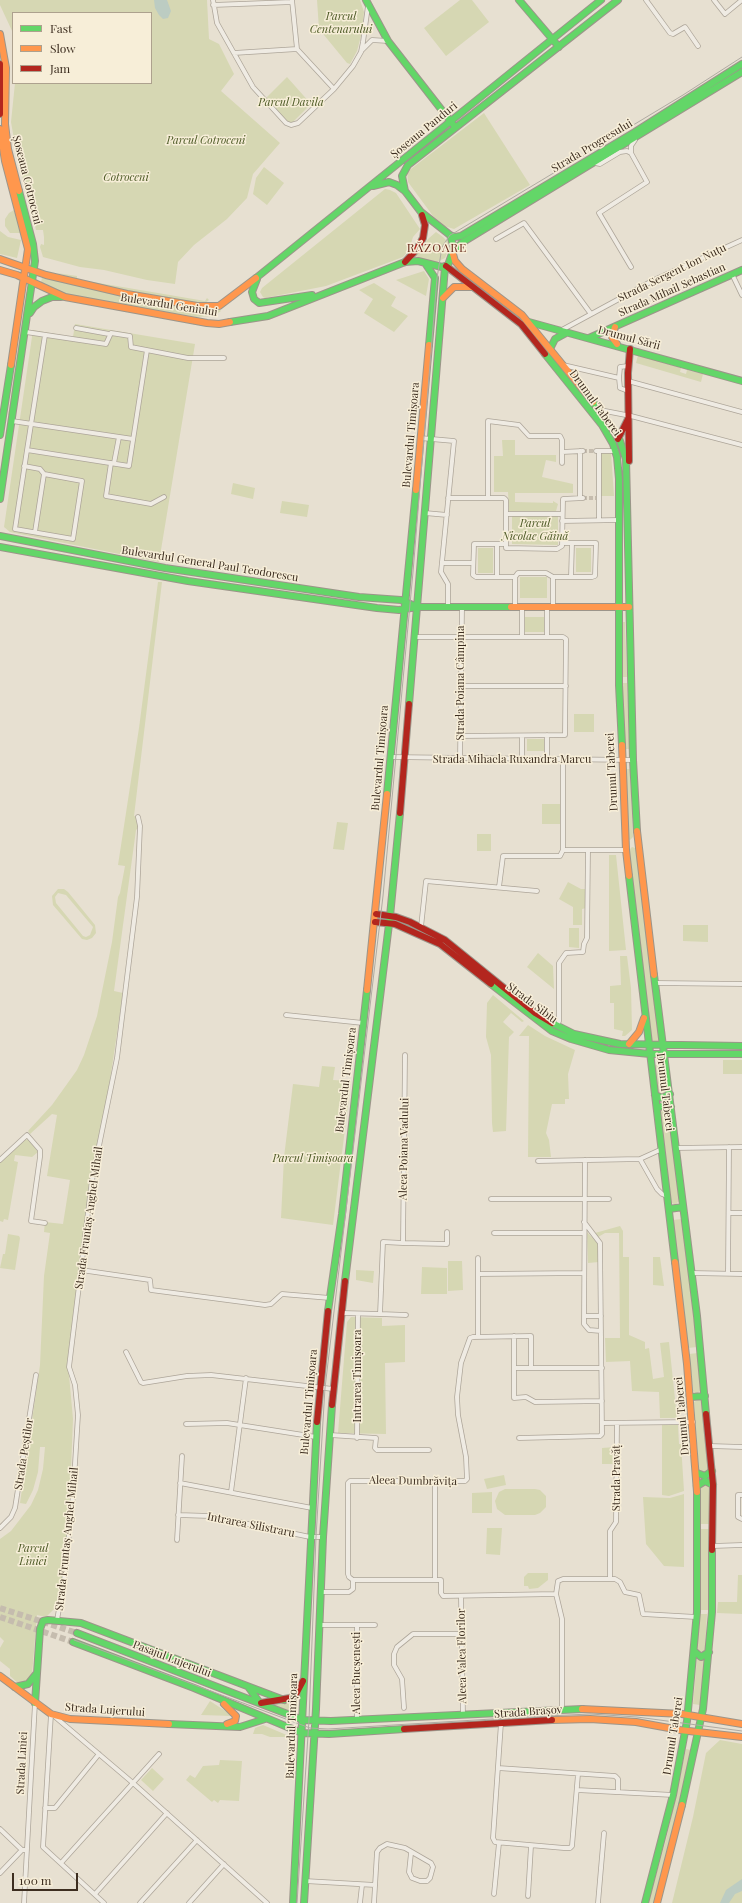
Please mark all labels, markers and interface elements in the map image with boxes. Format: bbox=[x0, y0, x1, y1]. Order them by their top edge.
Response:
park label: Parcul Centenarului bbox=[310, 10, 372, 36]
legend bbox=[12, 12, 152, 84]
text: Fast bbox=[50, 20, 72, 36]
text: Slow bbox=[50, 40, 76, 56]
text: Jam bbox=[50, 60, 70, 76]
park label: Parcul Davila bbox=[258, 96, 324, 110]
street label: Șoseaua Panduri bbox=[388, 99, 460, 161]
street label: Strada Progresului bbox=[549, 117, 635, 175]
street label: Șoseaua Cotroceni bbox=[10, 134, 44, 226]
park label: Parcul Cotroceni bbox=[167, 134, 245, 148]
park label: Cotroceni bbox=[103, 171, 149, 185]
district label: RĂZOARE bbox=[407, 241, 467, 255]
street label: Strada Sergent Ion Nuțu bbox=[616, 241, 728, 305]
street label: Strada Mihail Sebastian bbox=[616, 260, 728, 320]
street label: Bulevardul Geniului bbox=[119, 291, 219, 319]
street label: Drumul Sării bbox=[596, 323, 662, 353]
street label: Drumul Taberei bbox=[567, 367, 623, 439]
street label: Bulevardul Timișoara bbox=[400, 382, 422, 488]
park label: Parcul Nicolae Găină bbox=[502, 517, 568, 543]
street label: Bulevardul General Paul Teodorescu bbox=[121, 543, 299, 585]
street label: Strada Poiana Câmpina bbox=[454, 625, 468, 741]
street label: Bulevardul Timișoara bbox=[369, 705, 391, 811]
street label: Drumul Taberei bbox=[603, 732, 621, 812]
street label: Strada Mihaela Ruxandra Marcu bbox=[433, 753, 591, 767]
street label: Strada Sibiu bbox=[504, 980, 560, 1026]
street label: Bulevardul Timișoara bbox=[333, 1027, 359, 1133]
street label: Drumul Taberei bbox=[654, 1052, 676, 1132]
street label: Aleea Poiana Vadului bbox=[397, 1098, 411, 1200]
street label: Strada Fruntaș Anghel Mihail bbox=[72, 1146, 106, 1290]
park label: Parcul Timișoara bbox=[272, 1152, 354, 1166]
street label: Intrarea Timișoara bbox=[351, 1330, 365, 1422]
street label: Bulevardul Timișoara bbox=[298, 1349, 320, 1455]
street label: Drumul Taberei bbox=[672, 1376, 692, 1456]
street label: Strada Peștilor bbox=[12, 1417, 36, 1491]
street label: Strada Pravăț bbox=[610, 1445, 624, 1511]
street label: Strada Fruntaș Anghel Mihail bbox=[53, 1467, 81, 1611]
street label: Aleea Dumbrăvița bbox=[369, 1474, 457, 1488]
street label: Intrarea Silistraru bbox=[206, 1510, 296, 1540]
park label: Parcul Liniei bbox=[18, 1542, 48, 1568]
street label: Aleea Valea Florilor bbox=[455, 1608, 469, 1704]
street label: Aleea Bucșenești bbox=[350, 1632, 364, 1714]
street label: Pasajul Lujerului bbox=[131, 1638, 213, 1680]
street label: Bulevardul Timișoara bbox=[284, 1673, 300, 1779]
street label: Drumul Taberei bbox=[660, 1696, 686, 1776]
street label: Strada Lujerului bbox=[65, 1701, 145, 1719]
street label: Strada Brașov bbox=[494, 1703, 562, 1721]
street label: Strada Liniei bbox=[14, 1731, 30, 1795]
scale bar bbox=[14, 1865, 80, 1891]
text: 100 m bbox=[19, 1872, 51, 1888]

